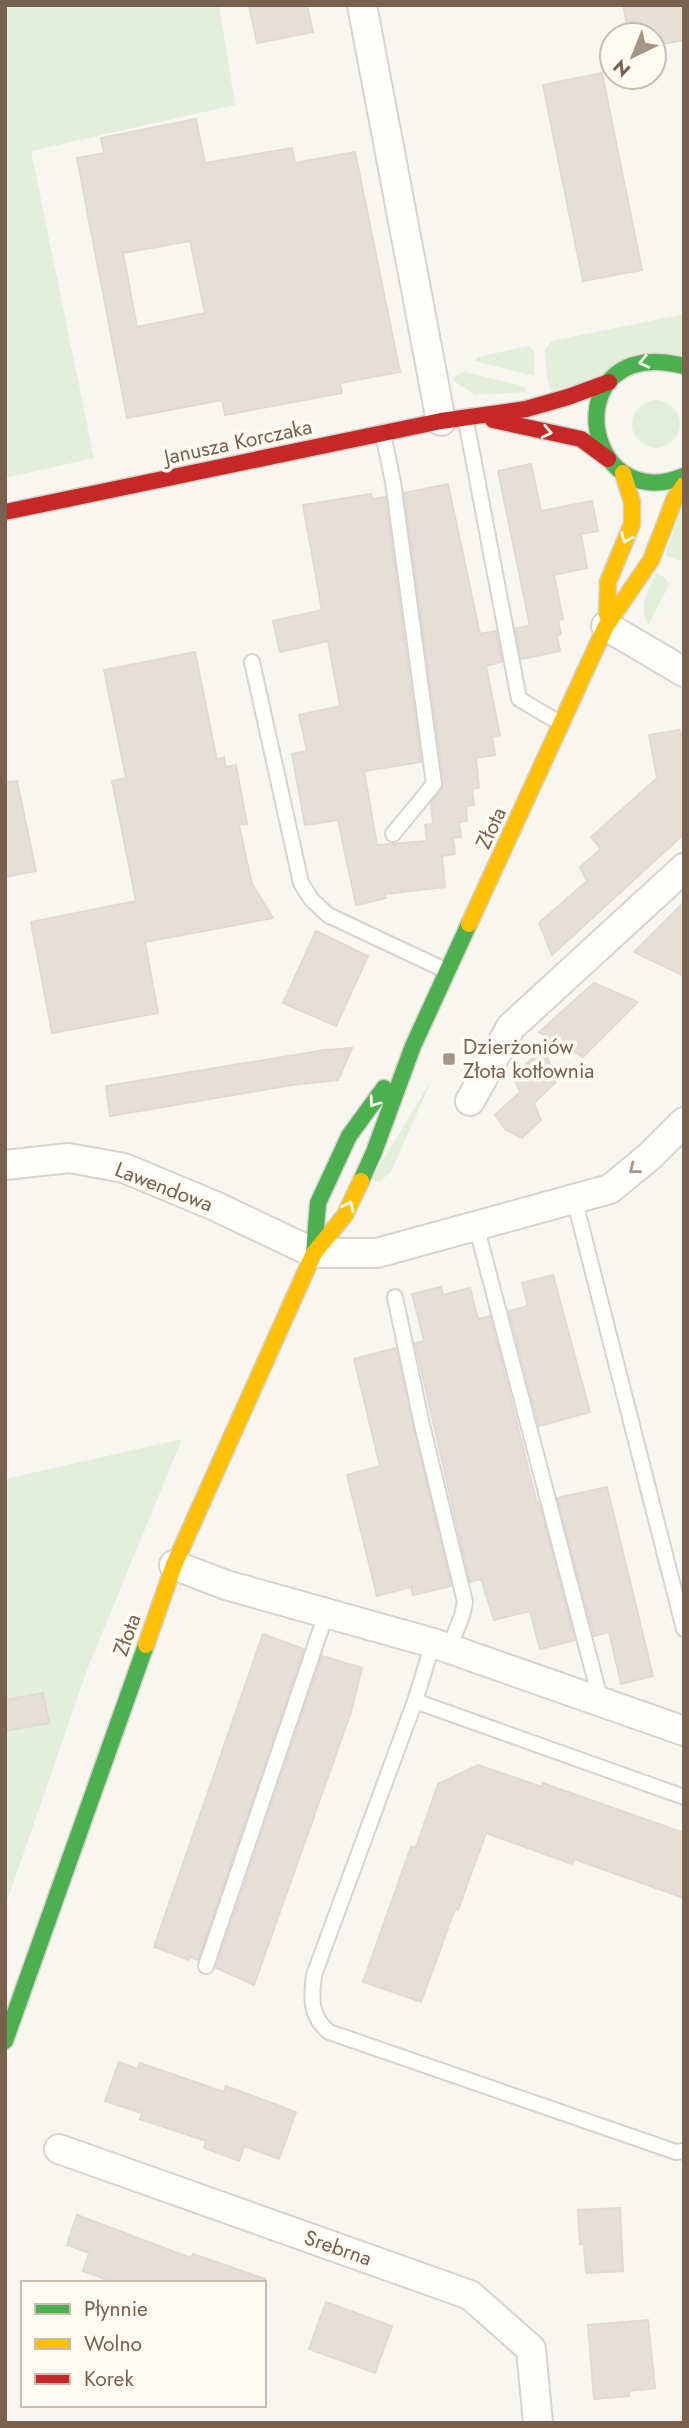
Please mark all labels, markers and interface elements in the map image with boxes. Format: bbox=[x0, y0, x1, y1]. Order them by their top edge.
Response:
north arrow bbox=[598, 21, 668, 91]
text: N bbox=[607, 53, 636, 83]
one-way arrow bbox=[638, 354, 650, 369]
street label: Janusza Korczaka bbox=[158, 412, 315, 473]
one-way arrow bbox=[541, 424, 553, 439]
one-way arrow bbox=[620, 531, 634, 544]
street label: Złota bbox=[468, 802, 514, 854]
place label: Dzierżoniów Złota kotłownia bbox=[463, 1032, 594, 1086]
marker: Dzierżoniów Złota kotłownia bbox=[441, 1051, 457, 1067]
one-way arrow bbox=[370, 1094, 382, 1107]
street label: Lawendowa bbox=[111, 1155, 217, 1219]
one-way arrow bbox=[630, 1160, 642, 1173]
one-way arrow bbox=[341, 1201, 355, 1213]
street label: Złota bbox=[106, 1610, 148, 1660]
street label: Srebrna bbox=[300, 2223, 376, 2273]
legend bbox=[21, 2281, 266, 2407]
text: Płynnie bbox=[84, 2294, 148, 2324]
text: Wolno bbox=[84, 2329, 142, 2359]
text: Korek bbox=[84, 2364, 134, 2394]

